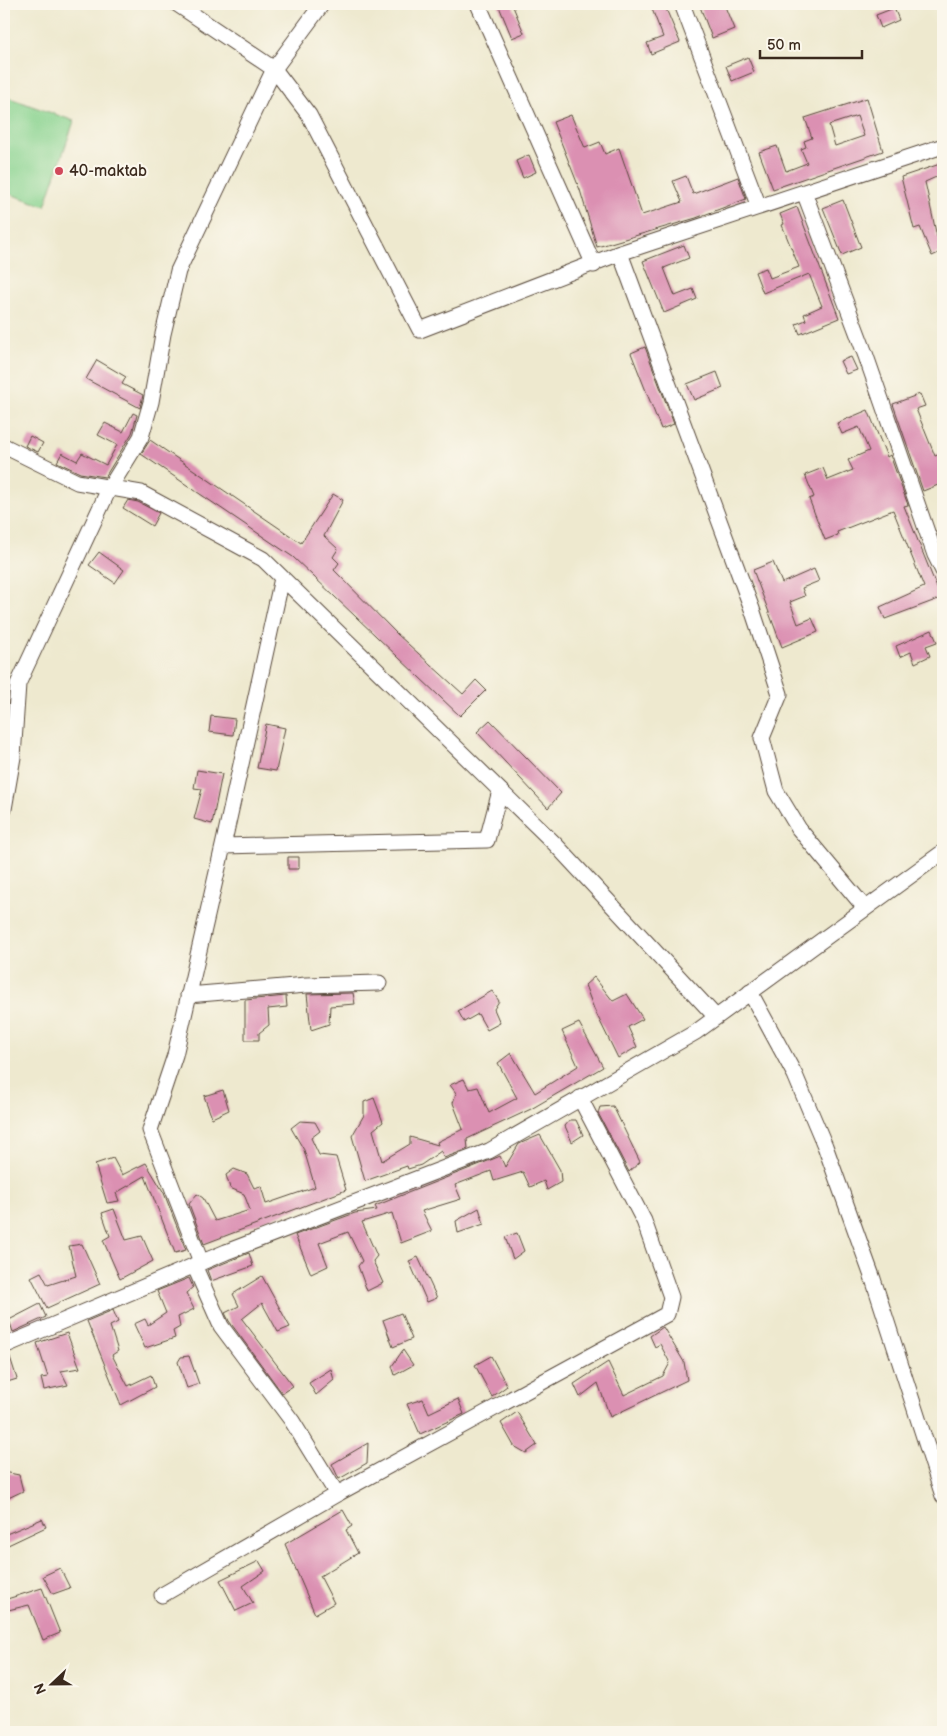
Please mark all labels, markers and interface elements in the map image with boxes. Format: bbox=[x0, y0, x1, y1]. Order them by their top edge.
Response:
scale bar bbox=[760, 28, 862, 60]
text: 50 m bbox=[767, 36, 801, 55]
place label: 40-maktab bbox=[69, 162, 147, 181]
marker: 40-maktab bbox=[53, 165, 65, 177]
north arrow bbox=[28, 1658, 78, 1708]
text: N bbox=[31, 1681, 50, 1697]

